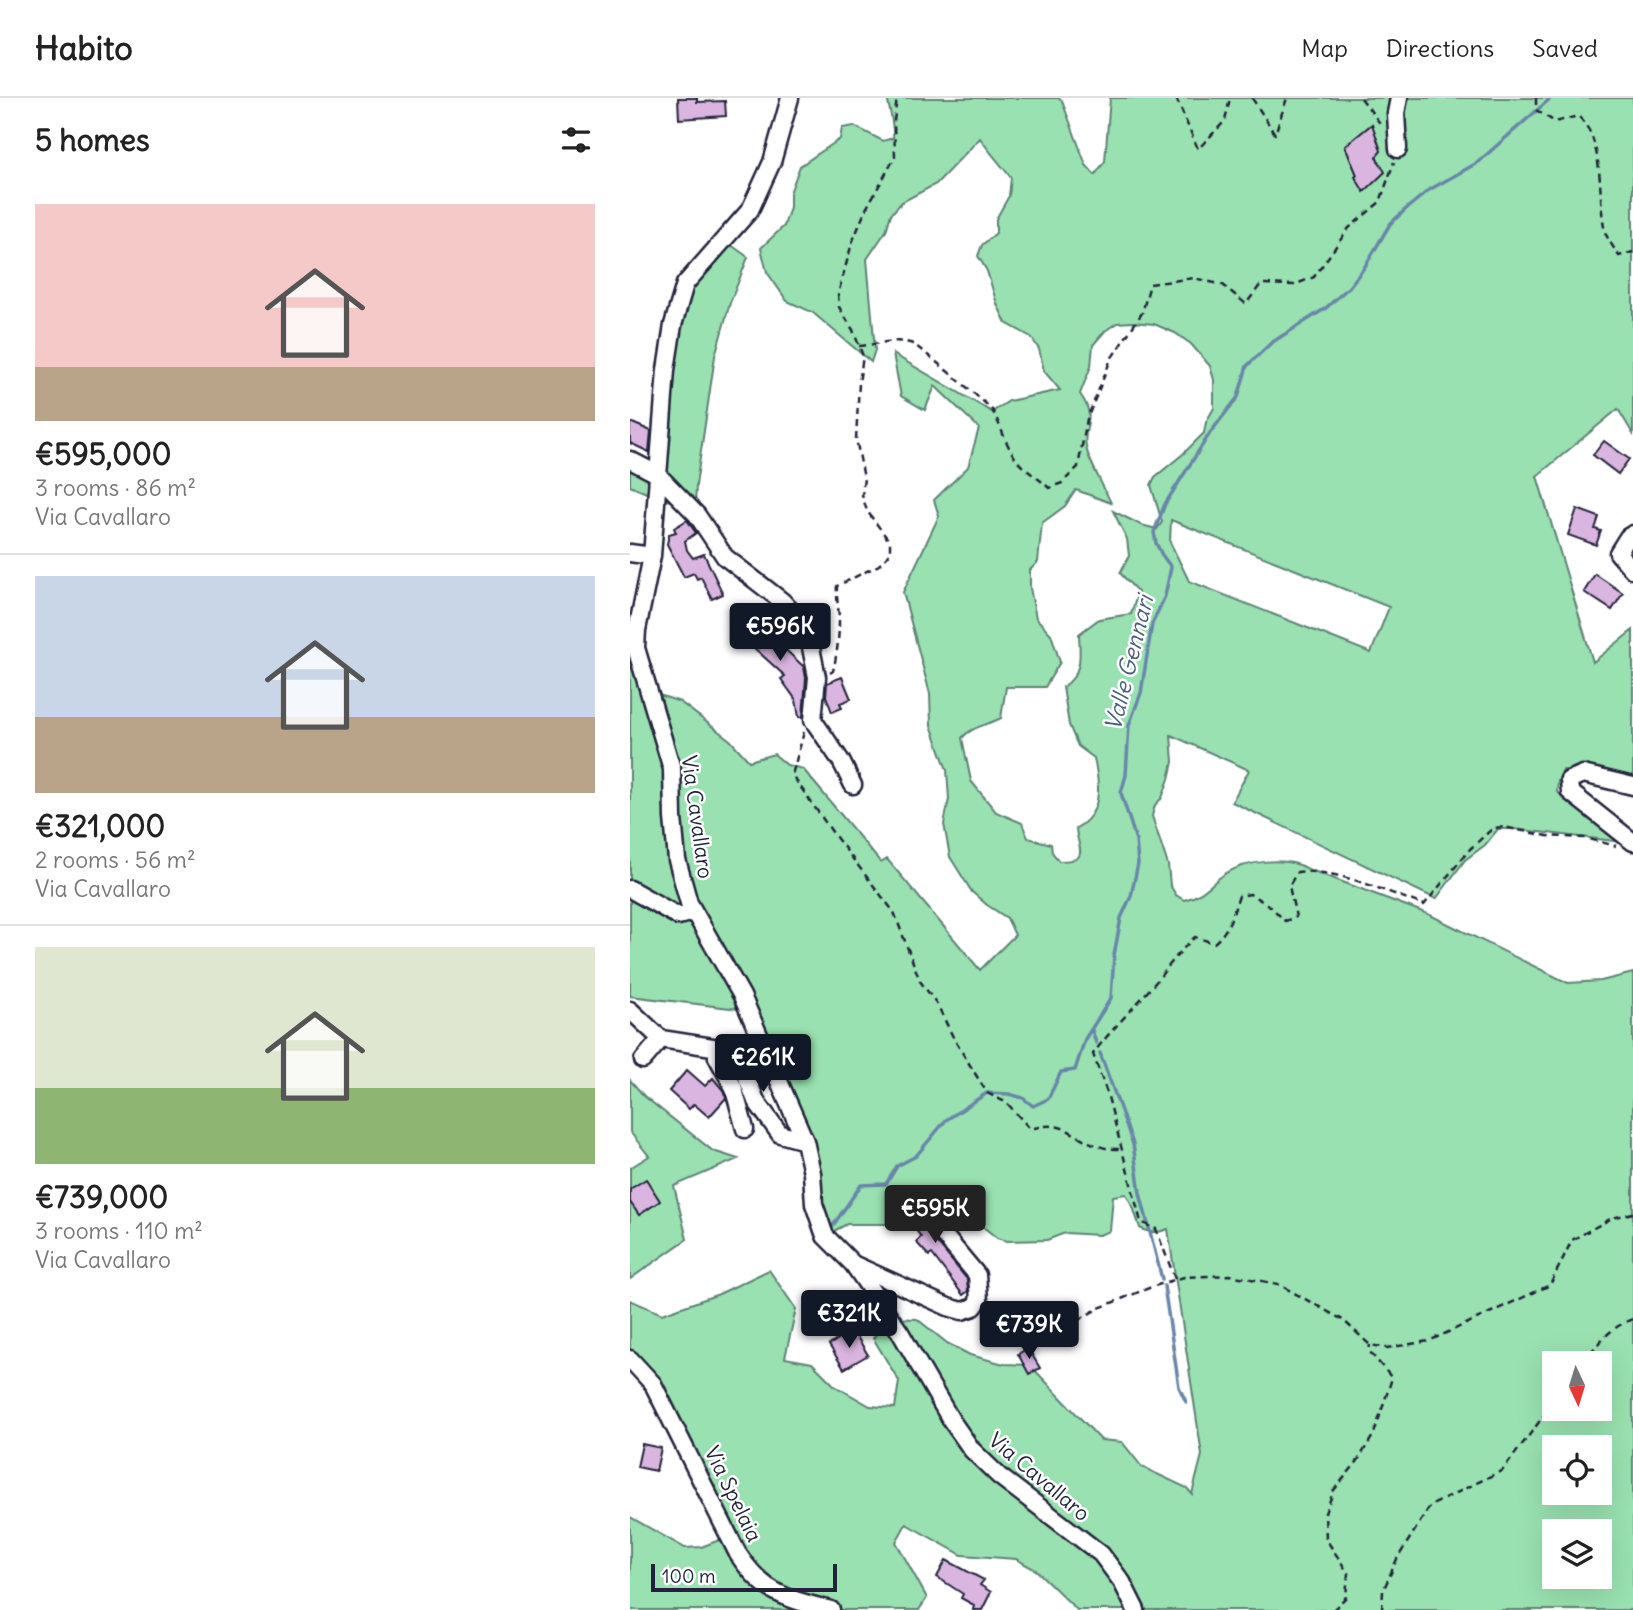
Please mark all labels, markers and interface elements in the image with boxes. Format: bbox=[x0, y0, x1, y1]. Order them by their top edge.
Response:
text: Habito bbox=[35, 27, 133, 69]
text: Map bbox=[1301, 33, 1348, 63]
text: Directions bbox=[1386, 33, 1494, 63]
text: Saved bbox=[1532, 33, 1598, 63]
text: 5 homes bbox=[35, 121, 150, 159]
icon: filters bbox=[557, 121, 595, 159]
icon: home bbox=[252, 250, 378, 376]
text: €595,000 bbox=[35, 435, 172, 473]
text: 3 rooms · 86 m² bbox=[35, 473, 196, 502]
text: Via Cavallaro bbox=[35, 502, 171, 531]
water label: Valle Gennari bbox=[1098, 590, 1160, 733]
pin: €596K bbox=[731, 603, 829, 663]
text: €596K bbox=[746, 611, 814, 640]
icon: home bbox=[252, 622, 378, 748]
street label: Via Cavallaro bbox=[675, 754, 720, 880]
text: €321,000 bbox=[35, 807, 165, 845]
text: 2 rooms · 56 m² bbox=[35, 845, 196, 874]
text: Via Cavallaro bbox=[35, 874, 171, 903]
icon: home bbox=[252, 993, 378, 1119]
pin: €261K bbox=[714, 1034, 812, 1094]
text: €261K bbox=[731, 1042, 795, 1071]
text: €739,000 bbox=[35, 1178, 168, 1216]
pin: €595K bbox=[886, 1186, 984, 1245]
text: €595K bbox=[901, 1193, 969, 1222]
text: 3 rooms · 110 m² bbox=[35, 1216, 203, 1245]
text: Via Cavallaro bbox=[35, 1245, 171, 1274]
pin: €321K bbox=[800, 1290, 898, 1350]
text: €321K bbox=[817, 1298, 881, 1327]
pin: €739K bbox=[980, 1302, 1078, 1361]
text: €739K bbox=[996, 1309, 1062, 1338]
north arrow bbox=[1542, 1351, 1612, 1421]
map controls bbox=[1542, 1351, 1612, 1589]
street label: Via Cavallaro bbox=[983, 1426, 1096, 1527]
button: locate bbox=[1542, 1435, 1612, 1505]
street label: Via Spelaia bbox=[699, 1441, 768, 1546]
button: layers bbox=[1542, 1519, 1612, 1589]
scale bar bbox=[651, 1561, 836, 1593]
text: 100 m bbox=[662, 1564, 716, 1588]

